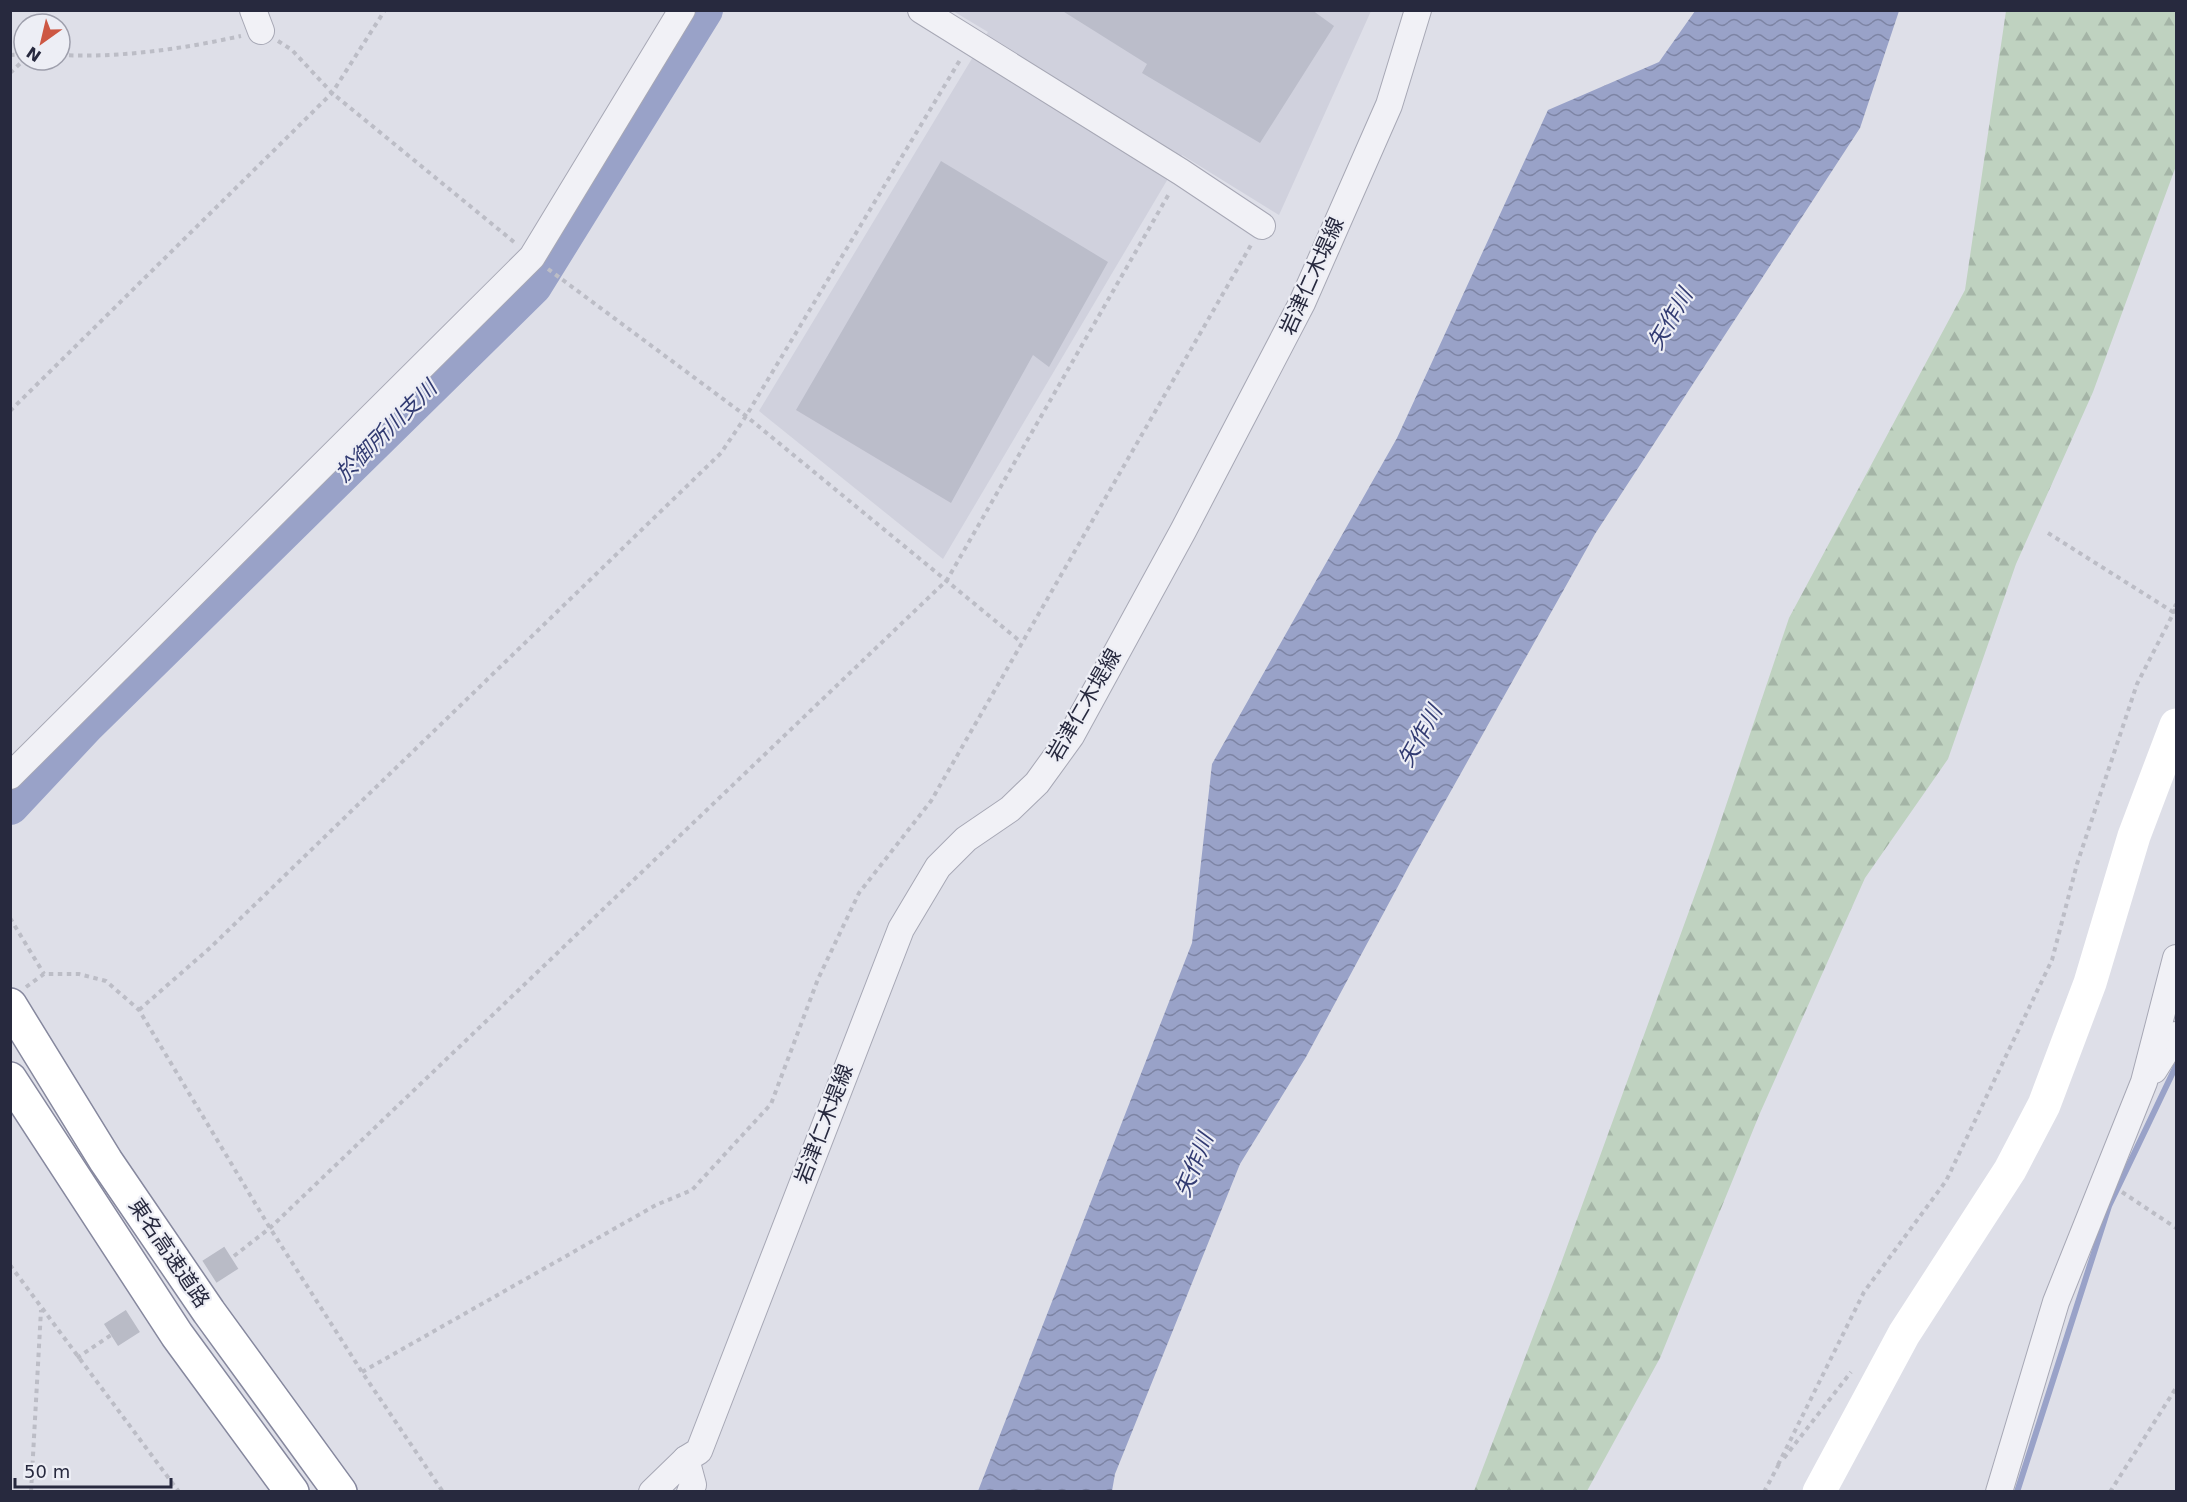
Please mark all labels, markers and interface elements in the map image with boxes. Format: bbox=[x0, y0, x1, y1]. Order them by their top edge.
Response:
north arrow bbox=[12, 12, 72, 72]
text: N bbox=[23, 42, 45, 66]
street label: 岩津仁木堤線 bbox=[1275, 214, 1349, 338]
water label: 矢作川 bbox=[1643, 282, 1698, 354]
water label: 於御所川支川 bbox=[330, 374, 443, 487]
street label: 岩津仁木堤線 bbox=[1042, 644, 1126, 766]
water label: 矢作川 bbox=[1393, 699, 1448, 771]
street label: 岩津仁木堤線 bbox=[790, 1061, 858, 1187]
water label: 矢作川 bbox=[1170, 1128, 1219, 1200]
street label: 東名高速道路 bbox=[124, 1194, 214, 1312]
scale bar bbox=[15, 1451, 171, 1489]
text: 50 m bbox=[24, 1461, 70, 1482]

